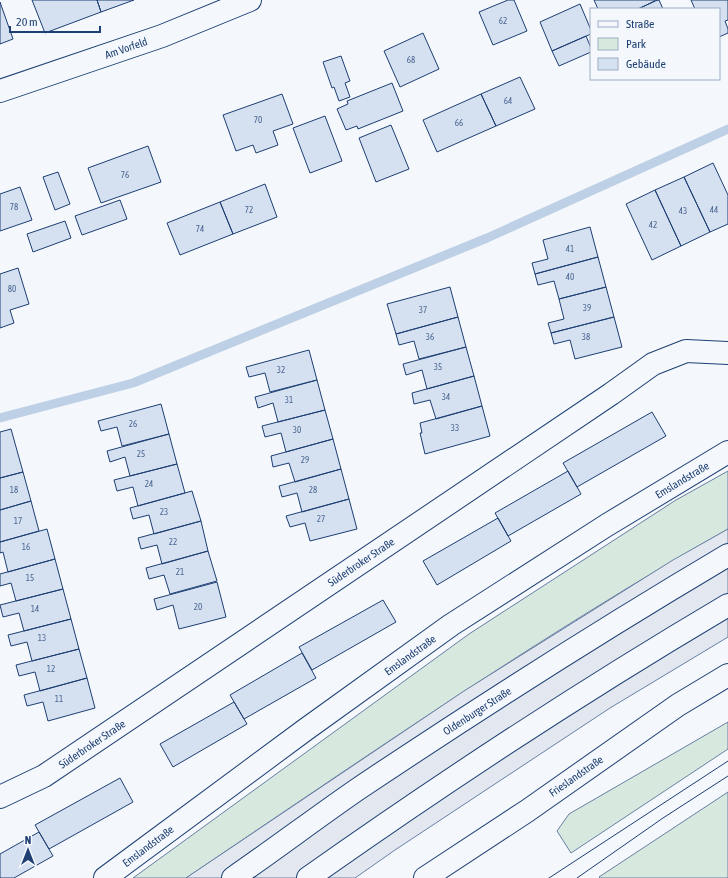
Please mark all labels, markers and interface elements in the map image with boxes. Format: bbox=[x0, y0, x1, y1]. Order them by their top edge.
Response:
scale bar bbox=[10, 8, 100, 34]
legend bbox=[590, 8, 720, 80]
text: 20 m bbox=[16, 15, 38, 29]
house number: 62 bbox=[499, 16, 507, 26]
text: Straße bbox=[626, 17, 654, 31]
street label: Am Vorfeld bbox=[103, 35, 149, 61]
text: Park bbox=[626, 37, 647, 51]
house number: 68 bbox=[407, 55, 415, 65]
text: Gebäude bbox=[626, 57, 666, 71]
house number: 64 bbox=[504, 96, 512, 106]
house number: 70 bbox=[254, 115, 262, 125]
house number: 66 bbox=[455, 118, 463, 128]
house number: 76 bbox=[121, 170, 129, 180]
house number: 78 bbox=[10, 202, 18, 212]
house number: 72 bbox=[245, 205, 253, 215]
house number: 44 bbox=[710, 205, 718, 215]
house number: 43 bbox=[679, 206, 687, 216]
house number: 42 bbox=[649, 220, 657, 230]
house number: 74 bbox=[196, 224, 204, 234]
house number: 41 bbox=[566, 244, 574, 254]
house number: 40 bbox=[566, 272, 574, 282]
house number: 80 bbox=[8, 284, 16, 294]
house number: 39 bbox=[583, 303, 591, 313]
house number: 37 bbox=[419, 305, 427, 315]
house number: 36 bbox=[426, 332, 434, 342]
house number: 38 bbox=[582, 332, 590, 342]
house number: 35 bbox=[434, 362, 442, 372]
house number: 32 bbox=[277, 365, 285, 375]
house number: 34 bbox=[442, 392, 450, 402]
house number: 31 bbox=[285, 395, 293, 405]
house number: 26 bbox=[129, 419, 137, 429]
house number: 33 bbox=[451, 423, 459, 433]
house number: 30 bbox=[293, 425, 301, 435]
house number: 25 bbox=[137, 449, 145, 459]
house number: 29 bbox=[301, 455, 309, 465]
street label: Emslandstraße bbox=[653, 459, 711, 501]
house number: 24 bbox=[145, 479, 153, 489]
house number: 18 bbox=[10, 485, 18, 495]
house number: 28 bbox=[309, 485, 317, 495]
house number: 23 bbox=[160, 507, 168, 517]
house number: 27 bbox=[317, 514, 325, 524]
house number: 17 bbox=[14, 516, 22, 526]
street label: Süderbroker Straße bbox=[326, 535, 396, 589]
house number: 22 bbox=[169, 537, 177, 547]
house number: 16 bbox=[22, 542, 30, 552]
house number: 21 bbox=[176, 567, 184, 577]
house number: 15 bbox=[26, 573, 34, 583]
house number: 20 bbox=[194, 602, 202, 612]
house number: 14 bbox=[31, 604, 39, 614]
street label: Emslandstraße bbox=[382, 632, 438, 678]
house number: 13 bbox=[38, 633, 46, 643]
house number: 12 bbox=[47, 664, 55, 674]
street label: Oldenburger Straße bbox=[441, 685, 513, 737]
house number: 11 bbox=[55, 694, 63, 704]
street label: Süderbroker Straße bbox=[57, 717, 127, 771]
street label: Frieslandstraße bbox=[547, 753, 605, 799]
street label: Emslandstraße bbox=[120, 823, 176, 869]
north arrow bbox=[8, 830, 48, 870]
text: N bbox=[25, 834, 31, 846]

